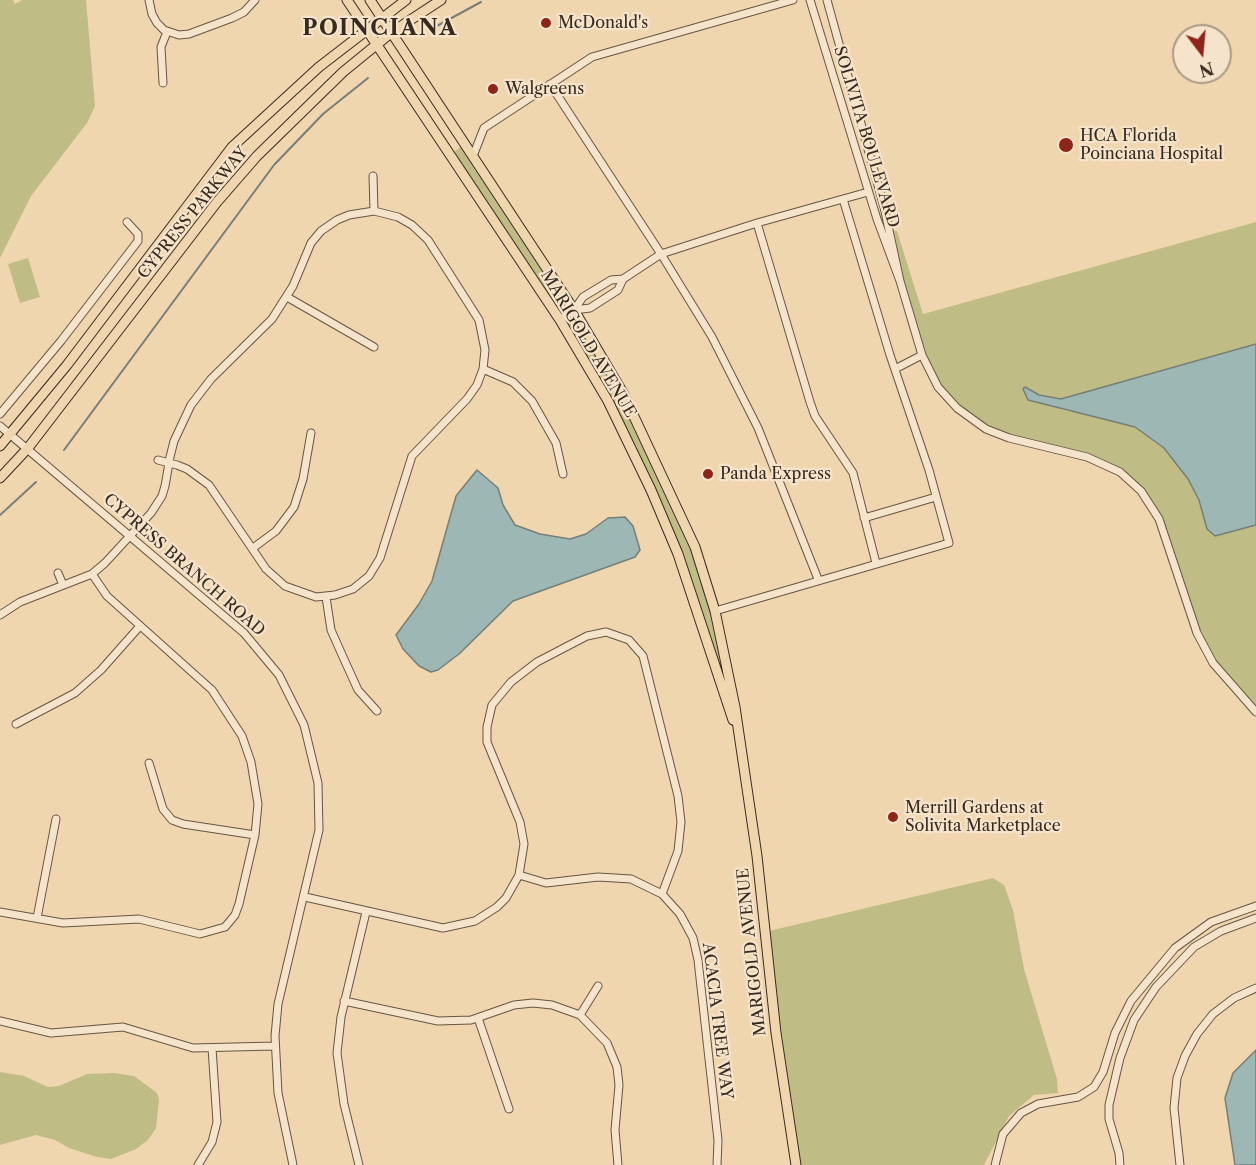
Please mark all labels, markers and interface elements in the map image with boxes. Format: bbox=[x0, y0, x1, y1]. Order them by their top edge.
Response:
place label: McDonald's bbox=[558, 13, 648, 33]
district label: POINCIANA bbox=[302, 16, 458, 42]
marker: McDonald's bbox=[539, 16, 553, 30]
north arrow bbox=[1172, 24, 1232, 84]
street label: SOLIVITA BOULEVARD bbox=[829, 44, 903, 230]
text: N bbox=[1197, 58, 1216, 81]
place label: Walgreens bbox=[505, 79, 584, 99]
marker: Walgreens bbox=[486, 82, 500, 96]
place label: HCA Florida Poinciana Hospital bbox=[1080, 126, 1223, 164]
marker: HCA Florida Poinciana Hospital bbox=[1057, 136, 1075, 154]
street label: CYPRESS PARKWAY bbox=[134, 143, 252, 283]
street label: MARIGOLD AVENUE bbox=[536, 267, 640, 421]
place label: Panda Express bbox=[720, 464, 831, 484]
marker: Panda Express bbox=[701, 467, 715, 481]
street label: CYPRESS BRANCH ROAD bbox=[99, 490, 269, 640]
place label: Merrill Gardens at Solivita Marketplace bbox=[905, 798, 1061, 836]
marker: Merrill Gardens at Solivita Marketplace bbox=[886, 810, 900, 824]
street label: MARIGOLD AVENUE bbox=[734, 867, 770, 1037]
street label: ACACIA TREE WAY bbox=[698, 942, 736, 1100]

